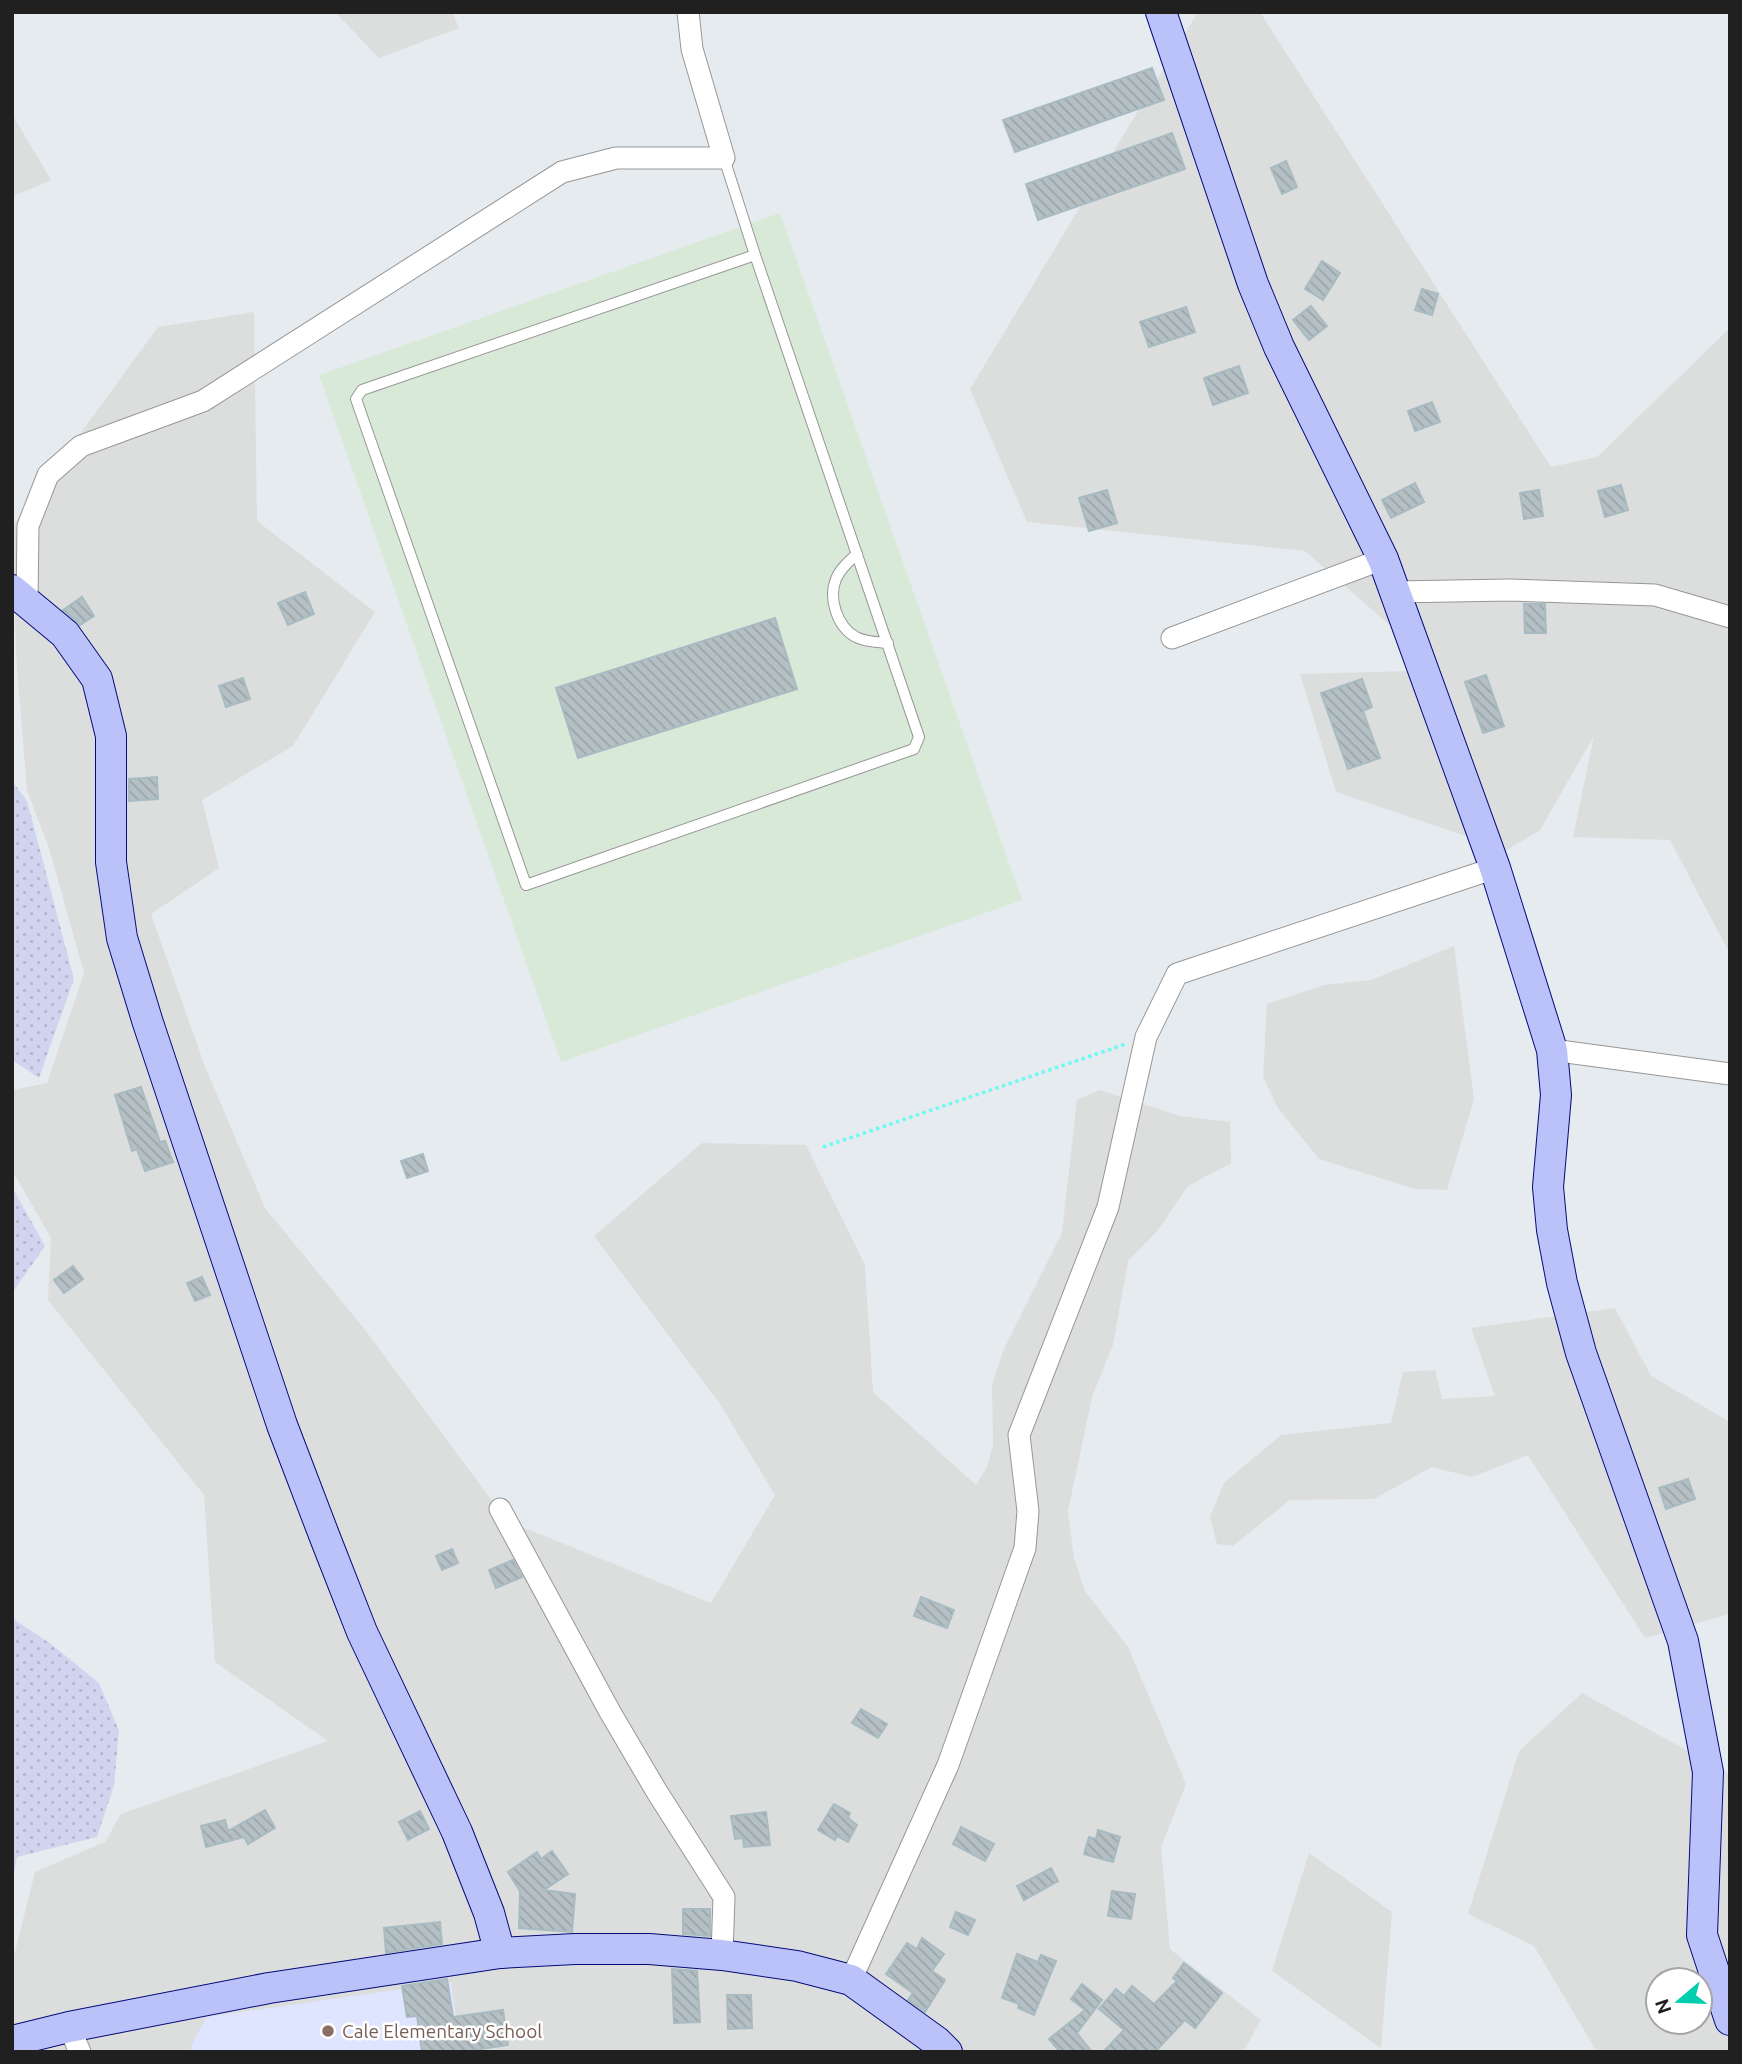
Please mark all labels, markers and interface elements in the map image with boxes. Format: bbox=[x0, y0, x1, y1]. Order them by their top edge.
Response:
north arrow bbox=[1644, 1966, 1714, 2036]
text: N bbox=[1650, 1996, 1676, 2017]
place label: Cale Elementary School bbox=[342, 2020, 542, 2042]
marker: Cale Elementary School bbox=[320, 2023, 336, 2039]

